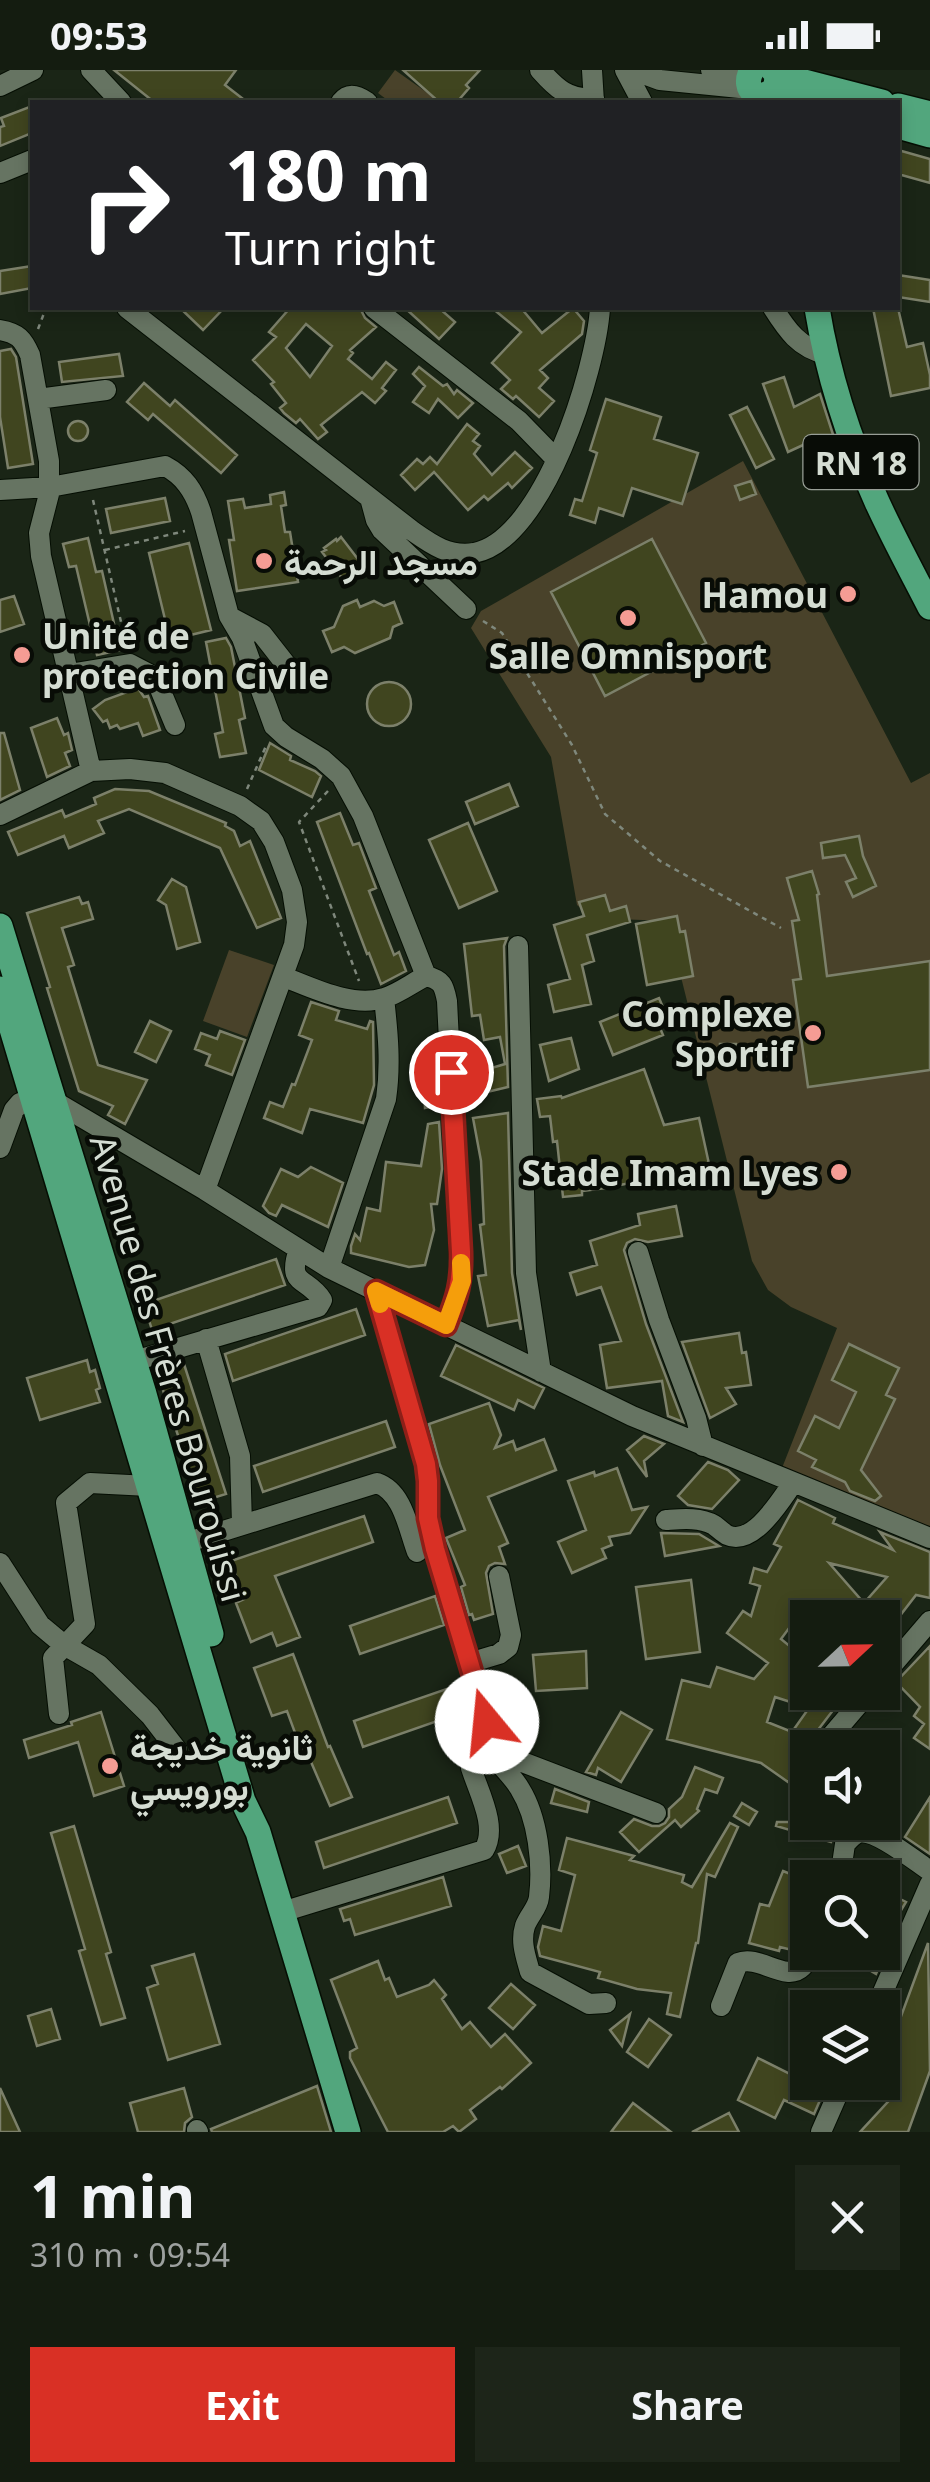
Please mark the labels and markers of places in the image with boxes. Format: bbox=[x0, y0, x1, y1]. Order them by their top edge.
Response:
place label: مسجد الرحمة bbox=[284, 538, 478, 585]
marker: مسجد الرحمة bbox=[253, 550, 275, 572]
place label: Hamou bbox=[702, 571, 828, 618]
marker: Hamou bbox=[837, 583, 859, 605]
marker: Salle Omnisport bbox=[617, 607, 639, 629]
place label: Unité de protection Civile bbox=[42, 612, 329, 699]
place label: Salle Omnisport bbox=[489, 632, 767, 679]
marker: Unité de protection Civile bbox=[11, 644, 33, 666]
place label: Complexe Sportif bbox=[621, 990, 795, 1077]
marker: Complexe Sportif bbox=[802, 1022, 824, 1044]
pin bbox=[409, 1030, 494, 1115]
place label: Stade Imam Lyes bbox=[521, 1149, 819, 1196]
marker: Stade Imam Lyes bbox=[828, 1161, 850, 1183]
place label: ثانوية خديجة بورويسي bbox=[130, 1723, 313, 1817]
marker: ثانوية خديجة بورويسي bbox=[99, 1755, 121, 1777]

